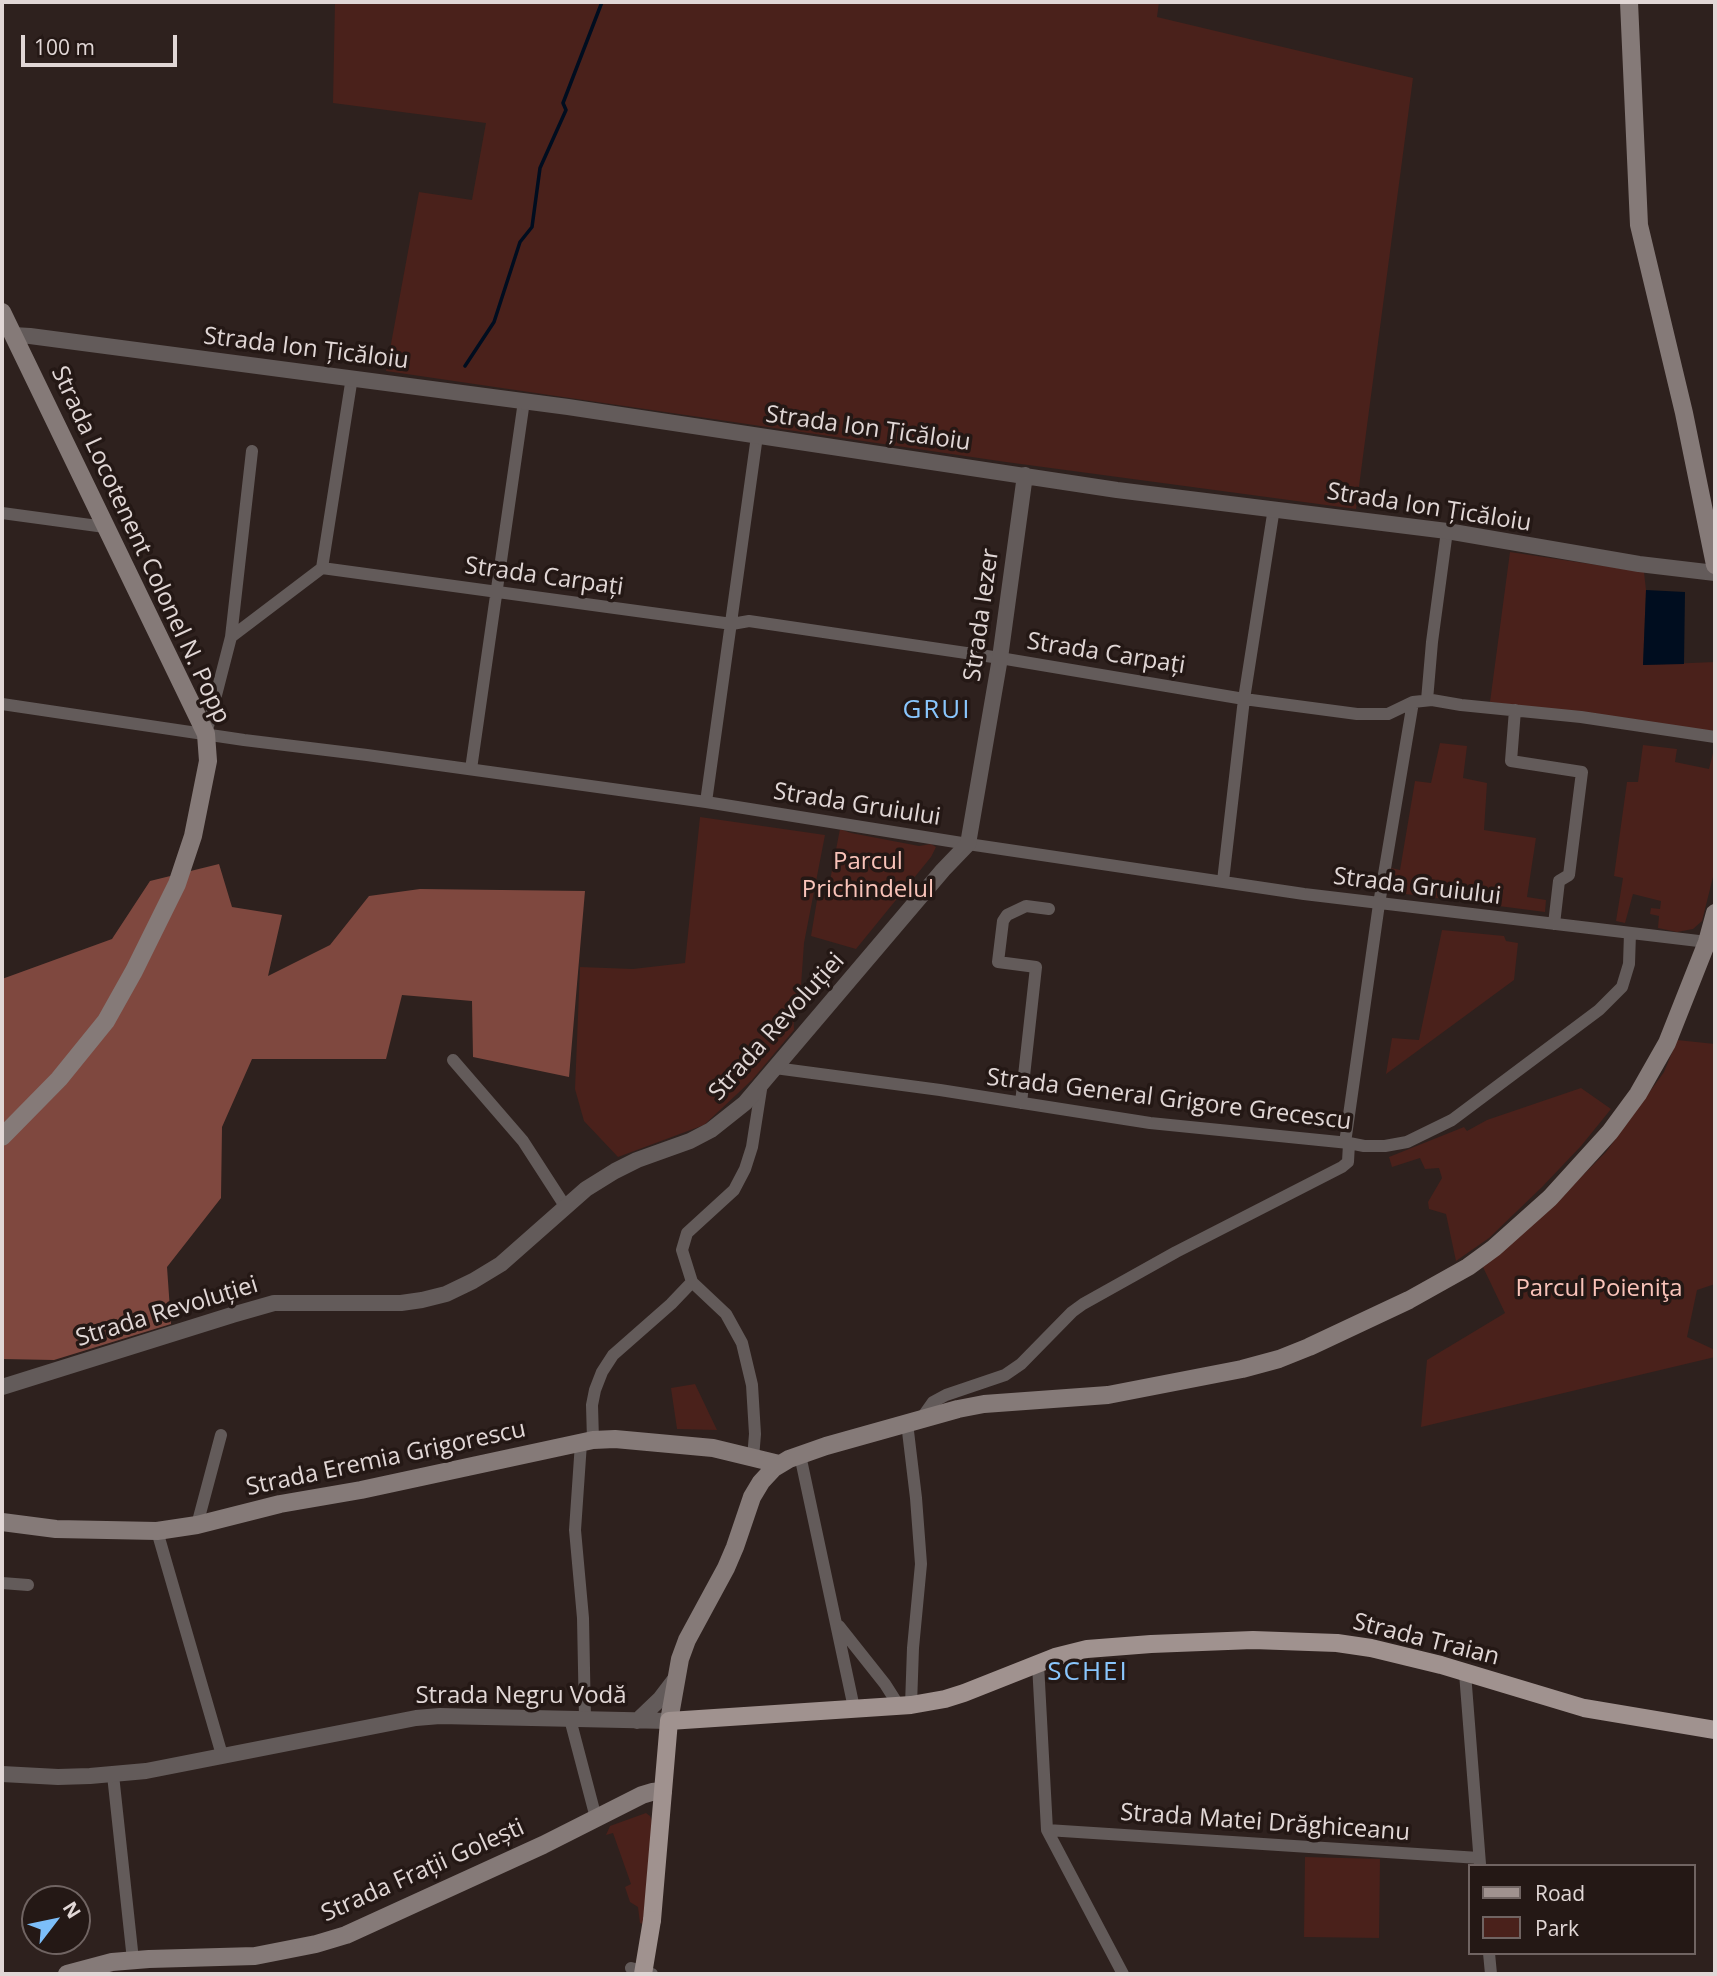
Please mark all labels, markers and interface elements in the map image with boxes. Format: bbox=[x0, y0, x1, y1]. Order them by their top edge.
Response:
scale bar bbox=[24, 21, 180, 65]
text: 100 m bbox=[34, 33, 95, 61]
street label: Strada Ion Țicăloiu bbox=[202, 322, 410, 376]
street label: Strada Locotenent Colonel N. Popp bbox=[44, 362, 236, 728]
street label: Strada Ion Țicăloiu bbox=[764, 400, 972, 458]
street label: Strada Ion Țicăloiu bbox=[1325, 478, 1533, 538]
street label: Strada Iezer bbox=[958, 547, 1006, 683]
street label: Strada Carpați bbox=[463, 552, 625, 602]
street label: Strada Carpați bbox=[1025, 627, 1187, 681]
district label: GRUI bbox=[903, 695, 971, 727]
street label: Strada Gruiului bbox=[771, 778, 943, 832]
park label: Parcul Prichindelul bbox=[802, 848, 934, 904]
street label: Strada Gruiului bbox=[1332, 862, 1502, 912]
street label: Strada Revoluției bbox=[703, 947, 851, 1107]
street label: Strada General Grigore Grecescu bbox=[985, 1063, 1353, 1137]
street label: Strada Revoluției bbox=[73, 1271, 261, 1353]
park label: Parcul Poieniţa bbox=[1515, 1275, 1683, 1303]
street label: Strada Eremia Grigorescu bbox=[243, 1415, 529, 1503]
street label: Strada Traian bbox=[1350, 1608, 1502, 1672]
district label: SCHEI bbox=[1048, 1657, 1128, 1689]
street label: Strada Negru Vodă bbox=[415, 1682, 627, 1710]
street label: Strada Matei Drăghiceanu bbox=[1119, 1799, 1411, 1847]
street label: Strada Frații Golești bbox=[317, 1813, 529, 1929]
legend bbox=[1468, 1864, 1696, 1955]
text: Road bbox=[1535, 1879, 1585, 1907]
north arrow bbox=[21, 1885, 91, 1955]
text: N bbox=[57, 1896, 87, 1923]
text: Park bbox=[1535, 1914, 1579, 1942]

